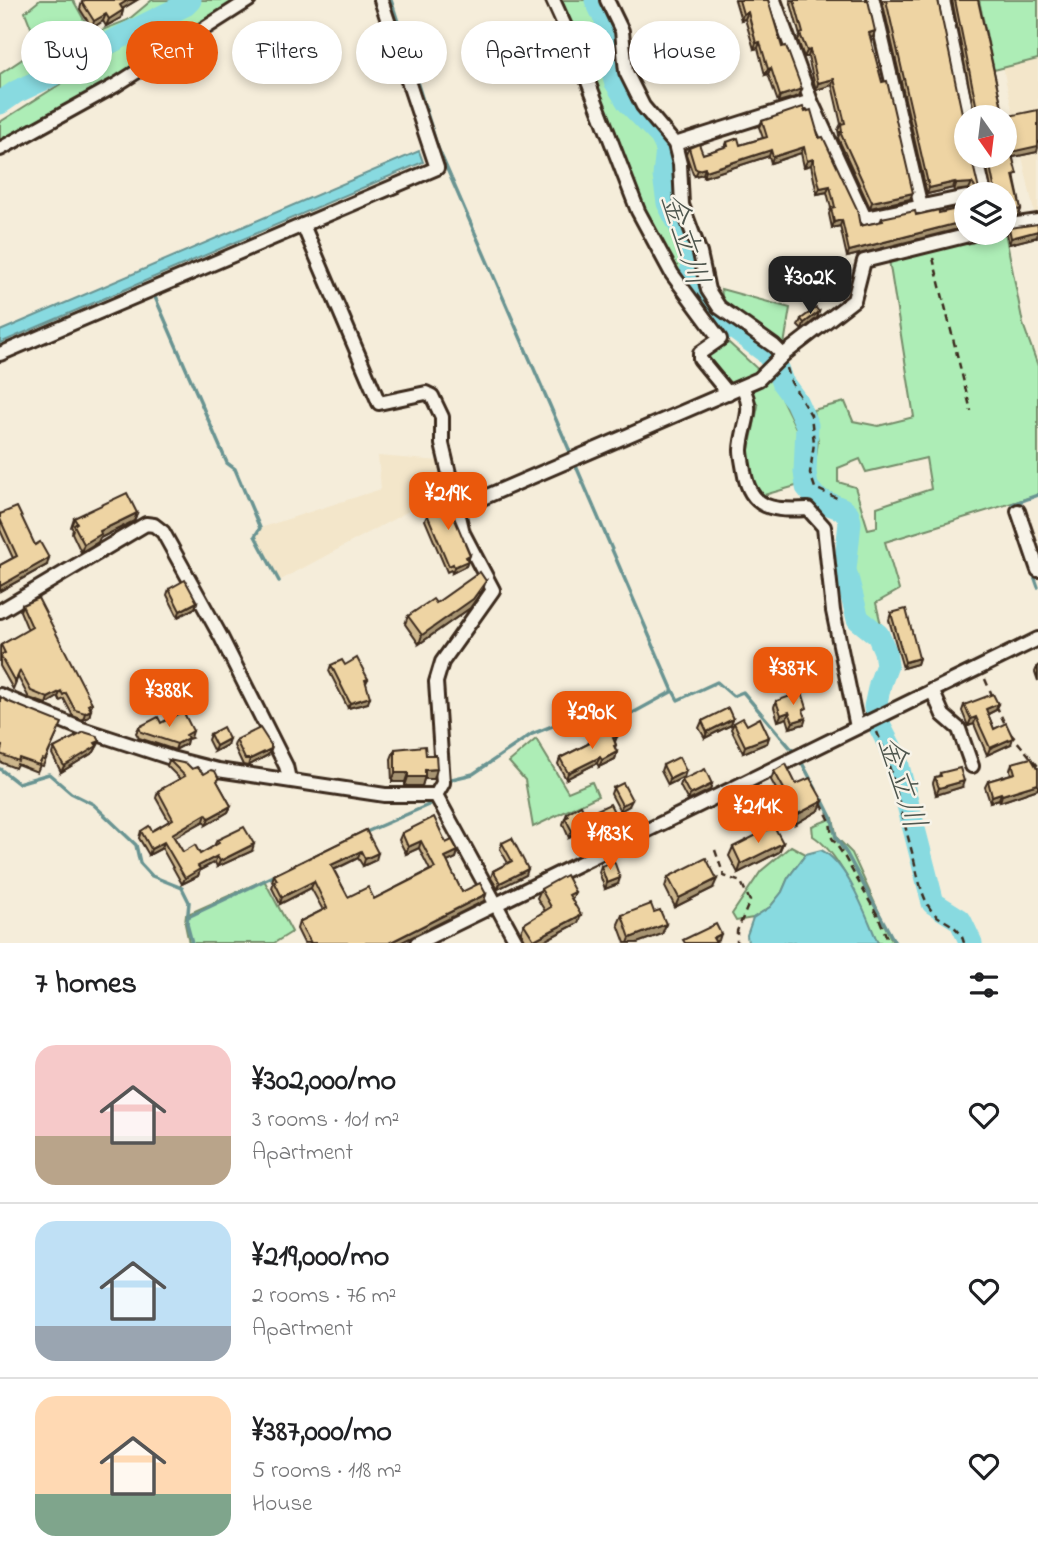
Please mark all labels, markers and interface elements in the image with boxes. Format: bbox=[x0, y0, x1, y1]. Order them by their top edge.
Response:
chip: Buy bbox=[21, 21, 112, 84]
chip: Rent bbox=[126, 21, 218, 84]
chip: Filters bbox=[232, 21, 342, 84]
chip: New bbox=[356, 21, 447, 84]
chip: Apartment bbox=[461, 21, 615, 84]
chip: House bbox=[629, 21, 740, 84]
north arrow bbox=[954, 105, 1017, 168]
map controls bbox=[954, 105, 1017, 245]
button: layers bbox=[954, 182, 1017, 245]
water label: 金立川 bbox=[646, 187, 720, 293]
pin: ¥302K bbox=[761, 256, 859, 316]
text: ¥302K bbox=[785, 262, 836, 295]
pin: ¥219K bbox=[399, 472, 497, 532]
text: ¥219K bbox=[425, 478, 471, 511]
pin: ¥387K bbox=[744, 648, 842, 707]
text: ¥387K bbox=[769, 653, 817, 686]
pin: ¥388K bbox=[120, 670, 218, 729]
text: ¥388K bbox=[146, 675, 192, 708]
pin: ¥290K bbox=[543, 692, 641, 751]
text: ¥290K bbox=[568, 697, 616, 730]
water label: 金立川 bbox=[863, 730, 937, 836]
pin: ¥214K bbox=[709, 786, 807, 845]
text: ¥214K bbox=[734, 791, 782, 824]
pin: ¥183K bbox=[561, 812, 659, 872]
text: ¥183K bbox=[587, 818, 633, 851]
text: 7 homes bbox=[35, 963, 137, 1007]
icon: filters bbox=[965, 966, 1003, 1004]
text: ¥302,000/mo bbox=[252, 1060, 396, 1104]
icon: home bbox=[91, 1073, 175, 1157]
icon: heart bbox=[965, 1096, 1003, 1134]
text: 3 rooms · 101 m² bbox=[252, 1104, 399, 1137]
text: Apartment bbox=[252, 1137, 353, 1170]
text: ¥219,000/mo bbox=[252, 1236, 389, 1280]
icon: home bbox=[91, 1249, 175, 1333]
icon: heart bbox=[965, 1272, 1003, 1310]
text: 2 rooms · 76 m² bbox=[252, 1280, 396, 1313]
text: Apartment bbox=[252, 1313, 353, 1346]
text: ¥387,000/mo bbox=[252, 1411, 392, 1455]
icon: home bbox=[91, 1424, 175, 1508]
icon: heart bbox=[965, 1447, 1003, 1485]
text: 5 rooms · 118 m² bbox=[252, 1455, 402, 1488]
text: House bbox=[252, 1488, 312, 1521]

